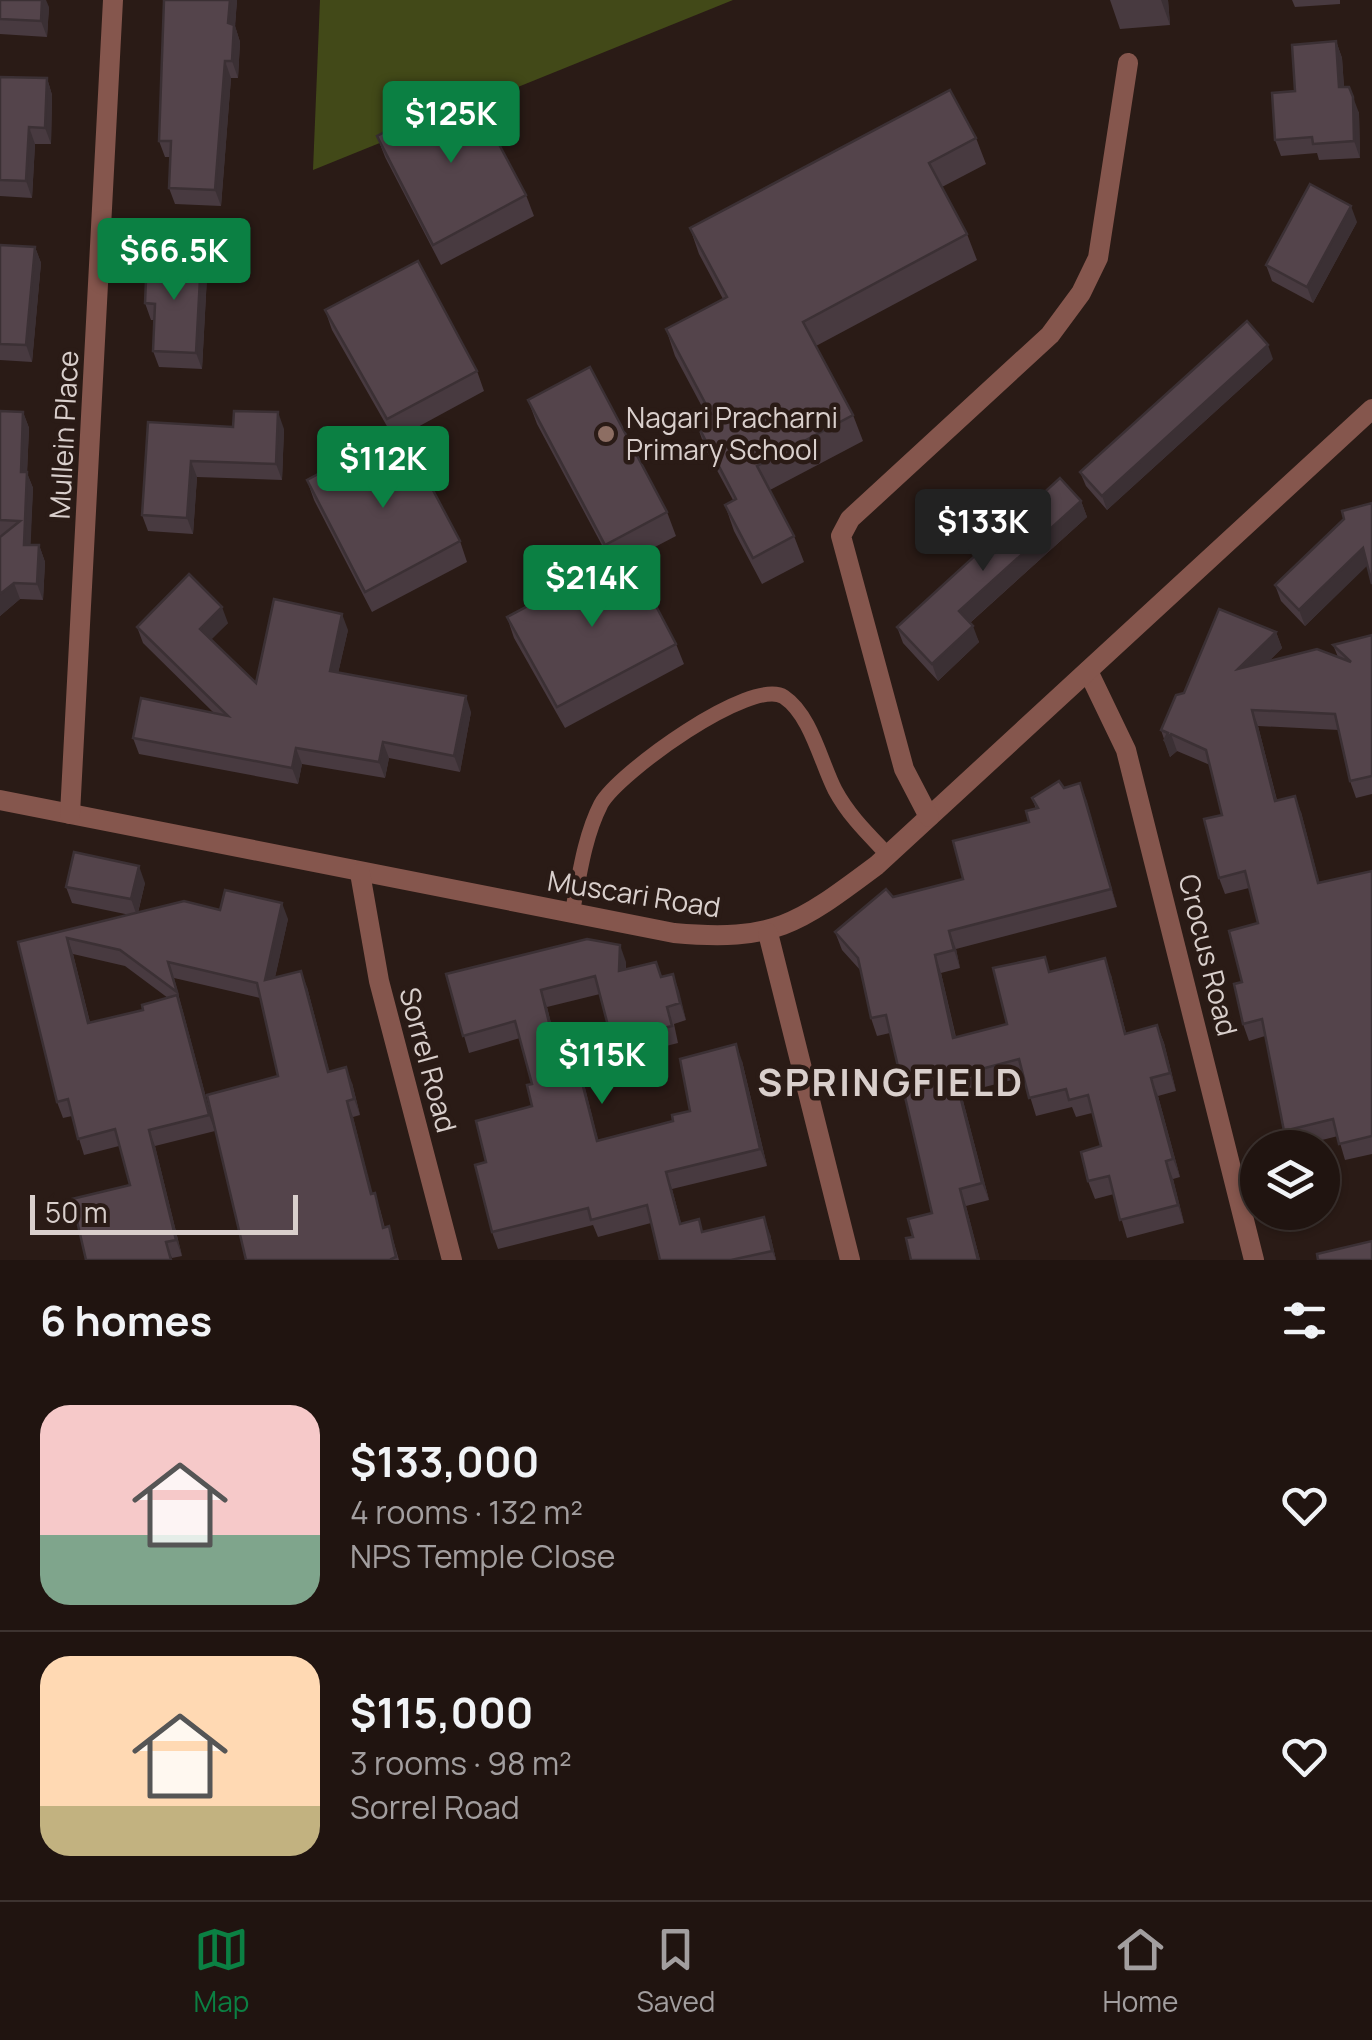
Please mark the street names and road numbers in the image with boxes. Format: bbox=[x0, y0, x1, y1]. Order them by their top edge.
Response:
street label: Mullein Place bbox=[40, 350, 86, 520]
street label: Muscari Road bbox=[545, 861, 723, 925]
street label: Crocus Road bbox=[1171, 870, 1247, 1040]
street label: Sorrel Road bbox=[391, 983, 467, 1136]

